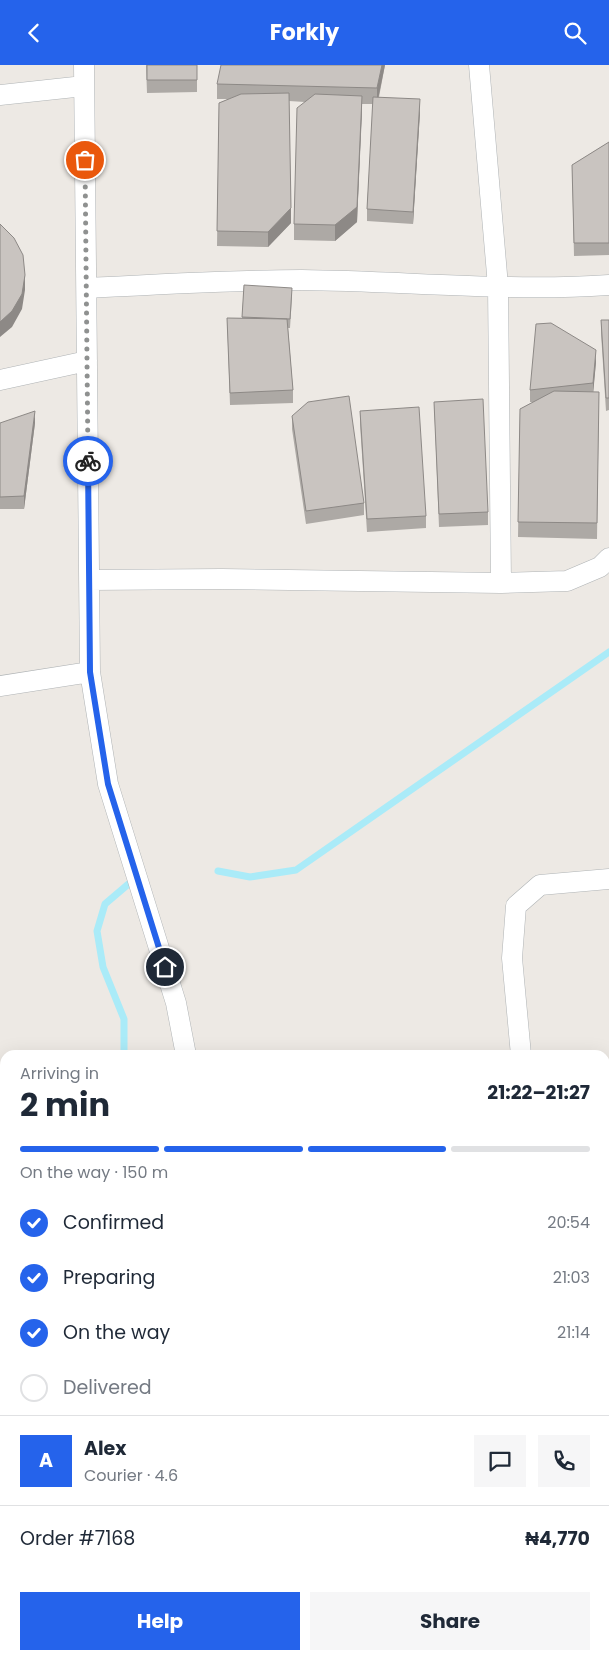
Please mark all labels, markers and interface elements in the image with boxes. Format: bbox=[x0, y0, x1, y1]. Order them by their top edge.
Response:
text: Forkly bbox=[270, 17, 339, 48]
icon: back bbox=[20, 19, 48, 47]
icon: search bbox=[561, 19, 589, 47]
pin bbox=[64, 139, 106, 181]
icon: bag bbox=[71, 146, 99, 174]
courier bbox=[63, 436, 113, 486]
icon: bike bbox=[74, 447, 102, 475]
pin bbox=[144, 946, 186, 988]
icon: home bbox=[151, 953, 179, 981]
text: Arriving in bbox=[20, 1062, 99, 1085]
text: 21:22–21:27 bbox=[487, 1079, 590, 1106]
text: 2 min bbox=[20, 1082, 110, 1127]
text: On the way · 150 m bbox=[20, 1161, 168, 1184]
icon: check bbox=[20, 1209, 48, 1237]
text: Confirmed bbox=[63, 1209, 164, 1236]
text: 20:54 bbox=[547, 1211, 590, 1234]
icon: check bbox=[20, 1264, 48, 1292]
text: Preparing bbox=[63, 1264, 155, 1291]
text: 21:03 bbox=[553, 1266, 590, 1289]
icon: check bbox=[20, 1319, 48, 1347]
text: On the way bbox=[63, 1319, 170, 1346]
text: 21:14 bbox=[557, 1321, 590, 1344]
text: Delivered bbox=[63, 1374, 152, 1401]
text: Alex bbox=[84, 1435, 126, 1462]
button: chat bbox=[474, 1435, 526, 1487]
button: phone bbox=[538, 1435, 590, 1487]
text: A bbox=[39, 1447, 53, 1474]
text: Courier · 4.6 bbox=[84, 1464, 178, 1487]
text: Order #7168 bbox=[20, 1525, 135, 1552]
text: ₦4,770 bbox=[525, 1525, 590, 1552]
button: Help bbox=[20, 1592, 300, 1650]
button: Share bbox=[310, 1592, 590, 1650]

